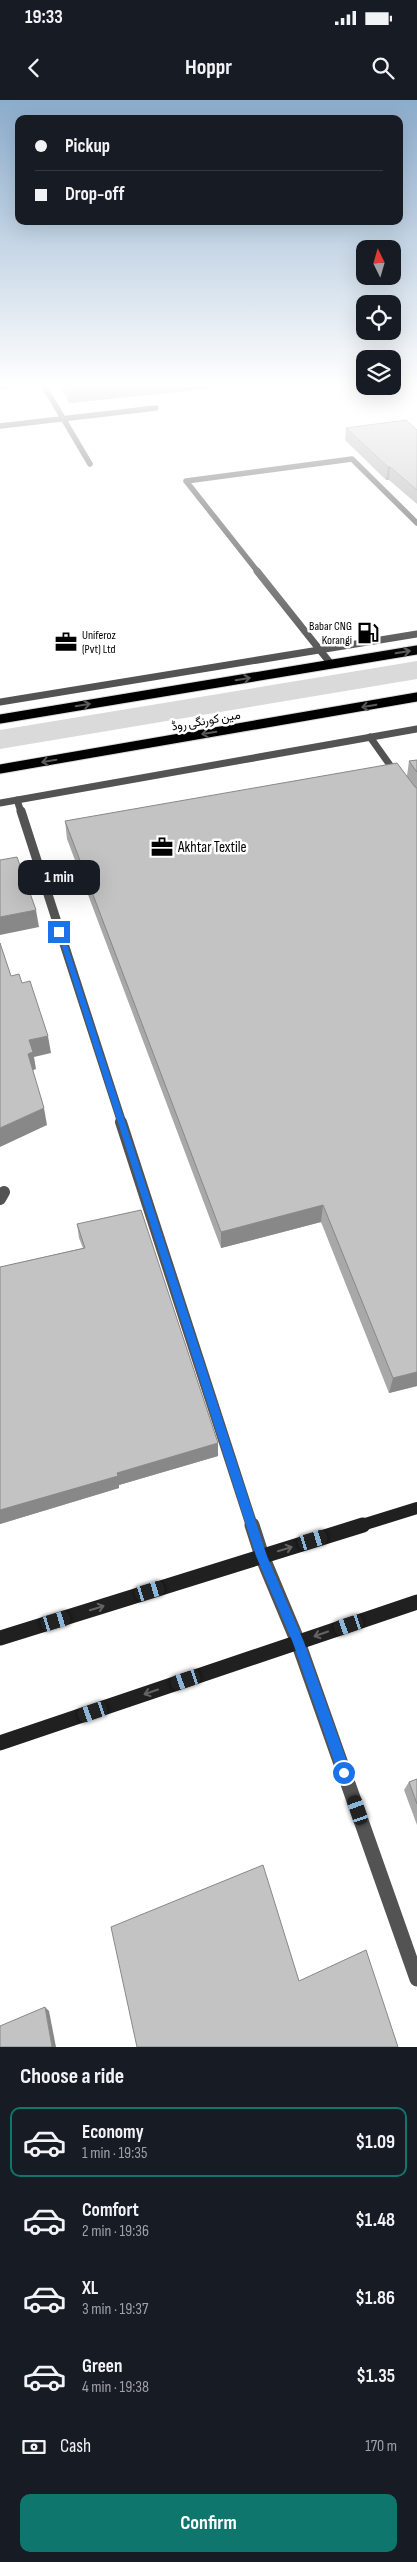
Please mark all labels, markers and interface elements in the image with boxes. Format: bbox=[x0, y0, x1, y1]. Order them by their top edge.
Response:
text: 19:33 bbox=[25, 6, 63, 29]
icon: back bbox=[20, 54, 48, 82]
text: Hoppr bbox=[185, 54, 232, 81]
icon: search bbox=[369, 54, 397, 82]
text: Pickup bbox=[65, 135, 110, 158]
text: Drop-off bbox=[65, 183, 125, 206]
north arrow bbox=[356, 240, 401, 285]
map controls bbox=[356, 240, 401, 395]
button: locate bbox=[356, 295, 401, 340]
button: layers bbox=[356, 350, 401, 395]
place label: Babar CNG Korangi bbox=[309, 619, 352, 648]
fuel station icon: Babar CNG Korangi bbox=[355, 620, 381, 646]
place label: Uniferoz (Pvt) Ltd bbox=[82, 628, 116, 657]
office icon: Uniferoz (Pvt) Ltd bbox=[53, 629, 79, 655]
one-way arrow bbox=[395, 647, 411, 657]
one-way arrow bbox=[235, 673, 251, 683]
one-way arrow bbox=[74, 700, 90, 710]
one-way arrow bbox=[361, 701, 377, 711]
street label: مین کورنگی روڈ bbox=[170, 708, 242, 734]
one-way arrow bbox=[201, 729, 217, 739]
one-way arrow bbox=[41, 756, 57, 766]
office icon: Akhtar Textile bbox=[149, 834, 175, 860]
place label: Akhtar Textile bbox=[177, 838, 247, 857]
callout: 1 min bbox=[18, 860, 100, 894]
text: 1 min bbox=[44, 868, 74, 887]
route end bbox=[48, 921, 70, 943]
car bbox=[296, 1528, 329, 1552]
one-way arrow bbox=[277, 1544, 292, 1553]
car bbox=[133, 1579, 166, 1603]
one-way arrow bbox=[88, 1603, 104, 1612]
car bbox=[39, 1609, 72, 1633]
car bbox=[332, 1613, 365, 1637]
one-way arrow bbox=[314, 1630, 329, 1639]
car bbox=[169, 1668, 202, 1692]
one-way arrow bbox=[143, 1688, 159, 1697]
car bbox=[76, 1700, 109, 1724]
route start bbox=[333, 1762, 355, 1784]
car bbox=[346, 1793, 369, 1827]
text: Choose a ride bbox=[20, 2063, 124, 2090]
icon: car bbox=[22, 2120, 67, 2165]
text: Economy bbox=[82, 2121, 144, 2144]
text: $1.09 bbox=[355, 2131, 395, 2154]
text: 1 min · 19:35 bbox=[82, 2144, 147, 2163]
icon: car bbox=[22, 2198, 67, 2243]
text: Comfort bbox=[82, 2199, 139, 2222]
text: $1.48 bbox=[355, 2209, 395, 2232]
text: 2 min · 19:36 bbox=[82, 2222, 149, 2241]
icon: car bbox=[22, 2276, 67, 2321]
text: XL bbox=[82, 2277, 98, 2300]
text: $1.86 bbox=[355, 2287, 395, 2310]
text: 3 min · 19:37 bbox=[82, 2300, 148, 2319]
icon: car bbox=[22, 2354, 67, 2399]
text: Green bbox=[82, 2355, 122, 2378]
text: $1.35 bbox=[356, 2365, 395, 2388]
text: 4 min · 19:38 bbox=[82, 2378, 149, 2397]
icon: cash bbox=[20, 2433, 48, 2461]
text: Cash bbox=[60, 2435, 91, 2458]
text: 170 m bbox=[365, 2437, 397, 2456]
button: Confirm bbox=[20, 2494, 397, 2552]

